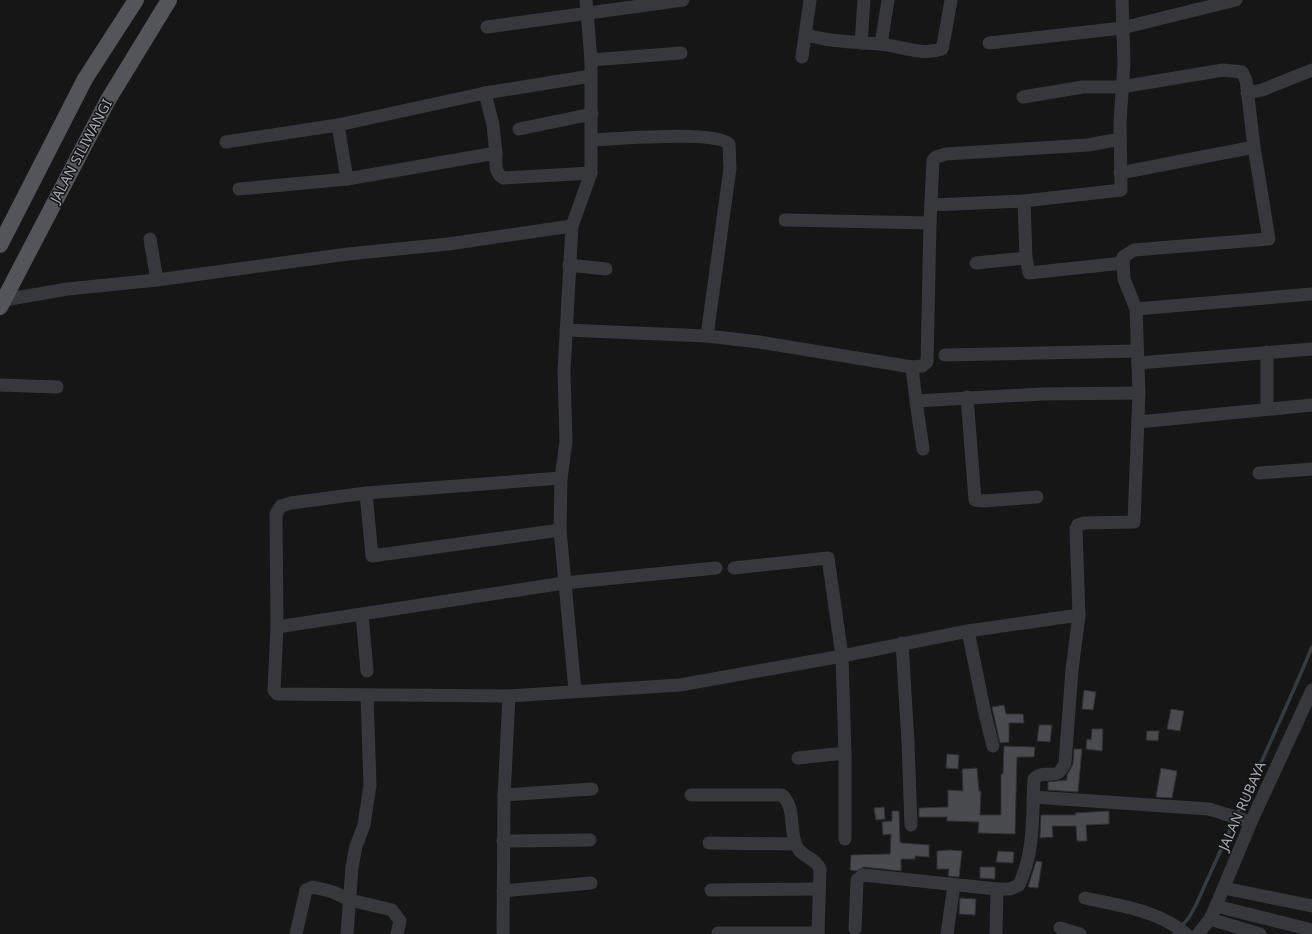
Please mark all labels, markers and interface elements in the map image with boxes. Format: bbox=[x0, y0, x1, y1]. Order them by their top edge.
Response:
street label: JALAN SILIWANGI bbox=[44, 95, 116, 208]
street label: JALAN RUBAYA bbox=[1213, 758, 1270, 855]

